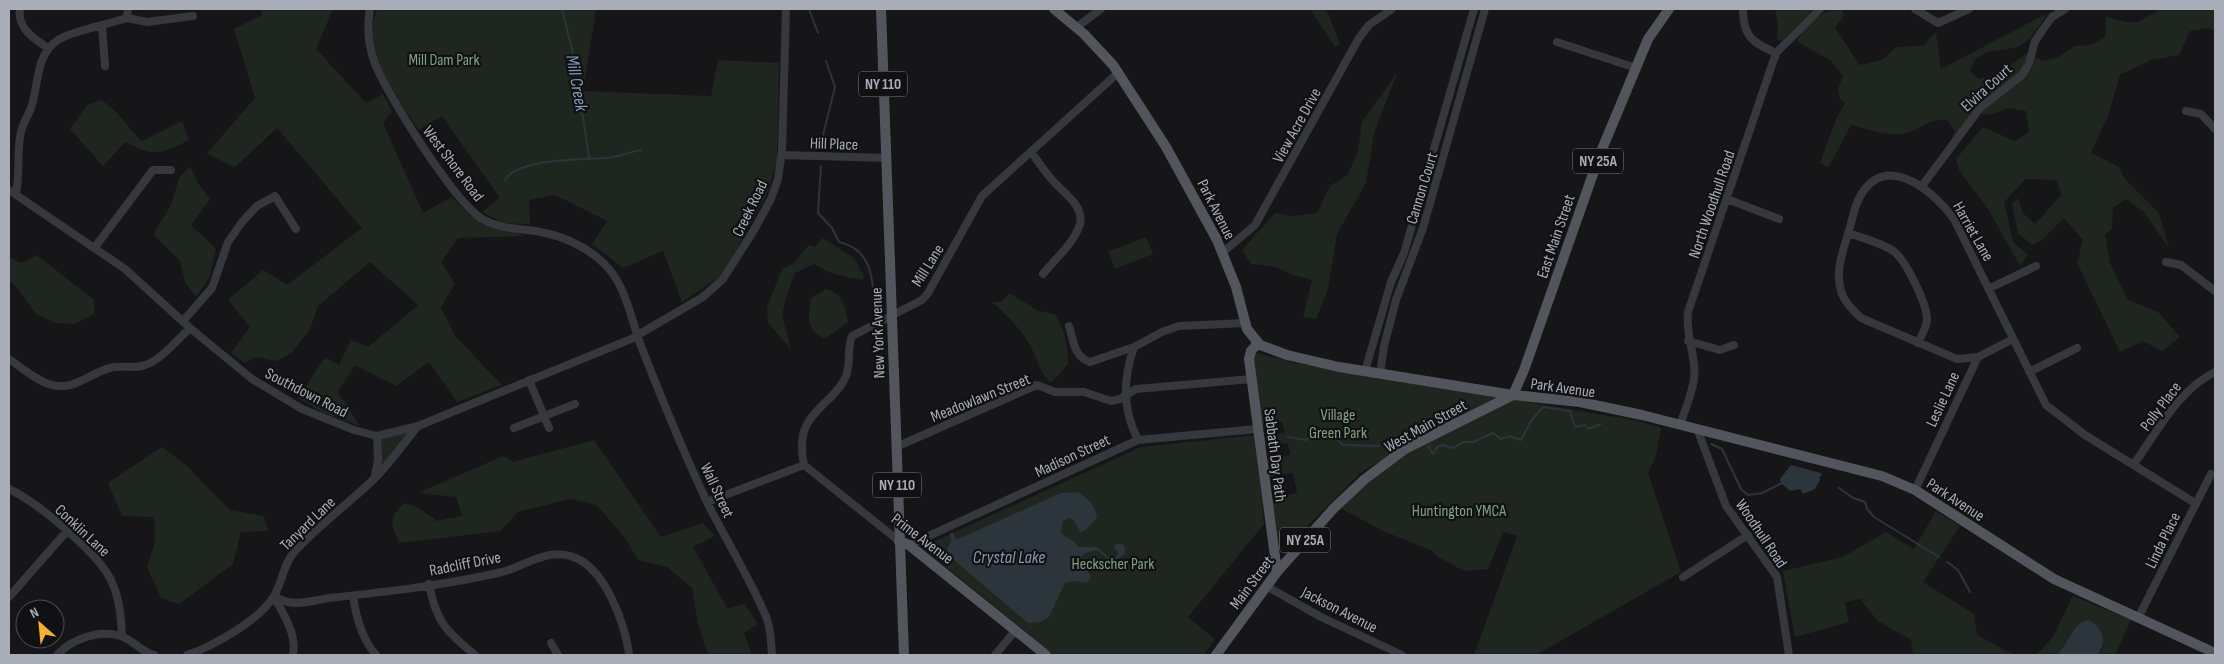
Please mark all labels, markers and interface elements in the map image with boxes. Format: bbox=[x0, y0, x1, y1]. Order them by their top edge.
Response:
park label: Mill Dam Park bbox=[408, 51, 480, 70]
water label: Mill Creek bbox=[561, 53, 592, 114]
street label: Elvira Court bbox=[1957, 60, 2017, 116]
road number: NY 110 bbox=[859, 72, 907, 96]
street label: View Acre Drive bbox=[1269, 85, 1326, 166]
street label: West Shore Road bbox=[418, 122, 487, 206]
street label: Hill Place bbox=[809, 134, 858, 155]
road number: NY 25A bbox=[1573, 148, 1623, 174]
street label: North Woodhull Road bbox=[1685, 148, 1740, 261]
street label: Cannon Court bbox=[1403, 150, 1442, 227]
street label: Park Avenue bbox=[1192, 176, 1239, 243]
street label: Creek Road bbox=[729, 177, 772, 240]
street label: East Main Street bbox=[1533, 192, 1580, 281]
street label: Harriet Lane bbox=[1948, 199, 1997, 265]
street label: Mill Lane bbox=[908, 241, 949, 290]
street label: New York Avenue bbox=[867, 287, 890, 379]
street label: Southdown Road bbox=[262, 364, 351, 422]
street label: Leslie Lane bbox=[1922, 369, 1964, 430]
street label: Meadowlawn Street bbox=[928, 370, 1033, 427]
street label: Park Avenue bbox=[1529, 375, 1596, 402]
street label: Polly Place bbox=[2137, 379, 2186, 435]
street label: West Main Street bbox=[1381, 396, 1470, 457]
park label: Village Green Park bbox=[1309, 406, 1367, 443]
street label: Sabbath Day Path bbox=[1259, 408, 1290, 503]
street label: Madison Street bbox=[1032, 431, 1113, 482]
street label: Wall Street bbox=[696, 460, 738, 521]
road number: NY 110 bbox=[873, 472, 921, 498]
street label: Park Avenue bbox=[1923, 475, 1988, 526]
street label: Tanyard Lane bbox=[276, 493, 340, 555]
street label: Woodhull Road bbox=[1731, 496, 1791, 572]
street label: Conklin Lane bbox=[51, 501, 113, 561]
park label: Huntington YMCA bbox=[1412, 502, 1506, 521]
street label: Prime Avenue bbox=[887, 510, 957, 569]
street label: Linda Place bbox=[2142, 510, 2185, 572]
road number: NY 25A bbox=[1280, 528, 1330, 552]
water label: Crystal Lake bbox=[973, 547, 1045, 568]
street label: Radcliff Drive bbox=[428, 548, 503, 581]
street label: Main Street bbox=[1226, 552, 1278, 613]
park label: Heckscher Park bbox=[1072, 555, 1154, 574]
street label: Jackson Avenue bbox=[1297, 583, 1380, 638]
north arrow bbox=[15, 599, 65, 649]
text: N bbox=[27, 604, 42, 622]

